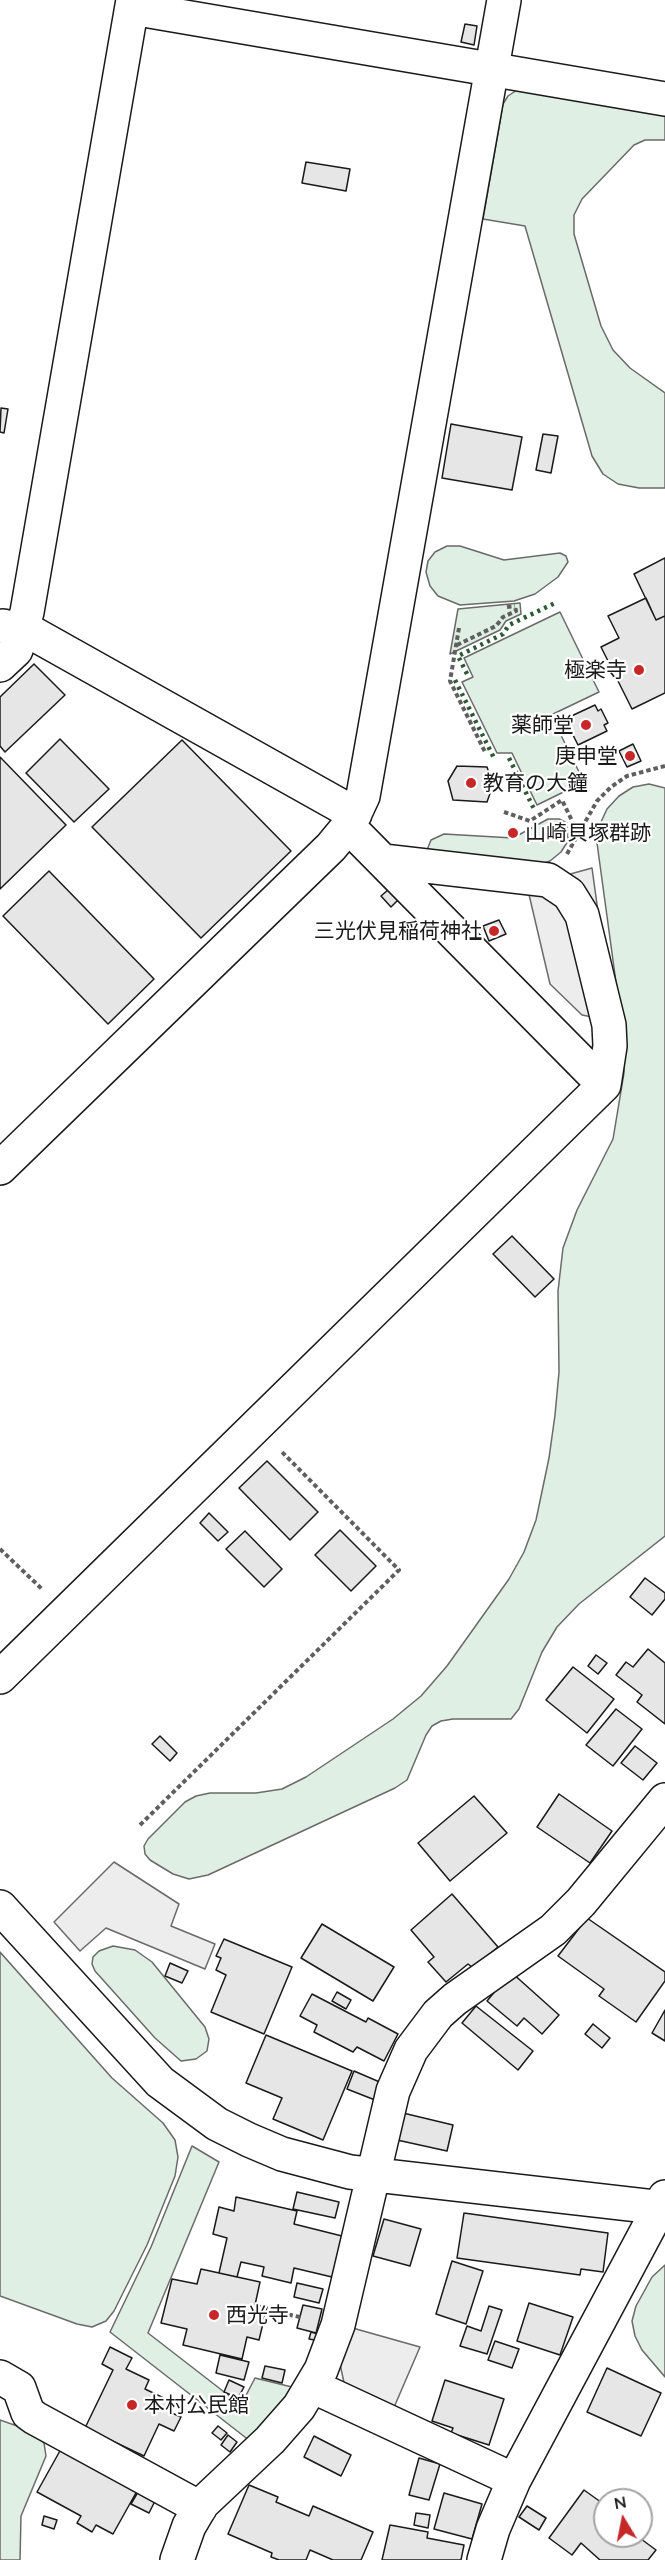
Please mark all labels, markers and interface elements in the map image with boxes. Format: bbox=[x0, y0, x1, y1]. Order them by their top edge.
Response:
place label: 極楽寺 bbox=[564, 657, 627, 683]
marker: 極楽寺 bbox=[632, 663, 646, 677]
place label: 薬師堂 bbox=[511, 712, 574, 738]
marker: 薬師堂 bbox=[579, 718, 593, 732]
place label: 庚申堂 bbox=[555, 743, 618, 769]
marker: 庚申堂 bbox=[623, 749, 637, 763]
place label: 教育の大鐘 bbox=[483, 770, 588, 796]
marker: 教育の大鐘 bbox=[464, 776, 478, 790]
place label: 山崎貝塚群跡 bbox=[525, 820, 651, 846]
marker: 山崎貝塚群跡 bbox=[506, 826, 520, 840]
place label: 三光伏見稲荷神社 bbox=[314, 918, 482, 944]
marker: 三光伏見稲荷神社 bbox=[487, 924, 501, 938]
place label: 西光寺 bbox=[226, 2302, 289, 2328]
marker: 西光寺 bbox=[207, 2308, 221, 2322]
place label: 本村公民館 bbox=[144, 2392, 249, 2418]
marker: 本村公民館 bbox=[125, 2398, 139, 2412]
north arrow bbox=[593, 2488, 653, 2548]
text: N bbox=[612, 2491, 628, 2512]

